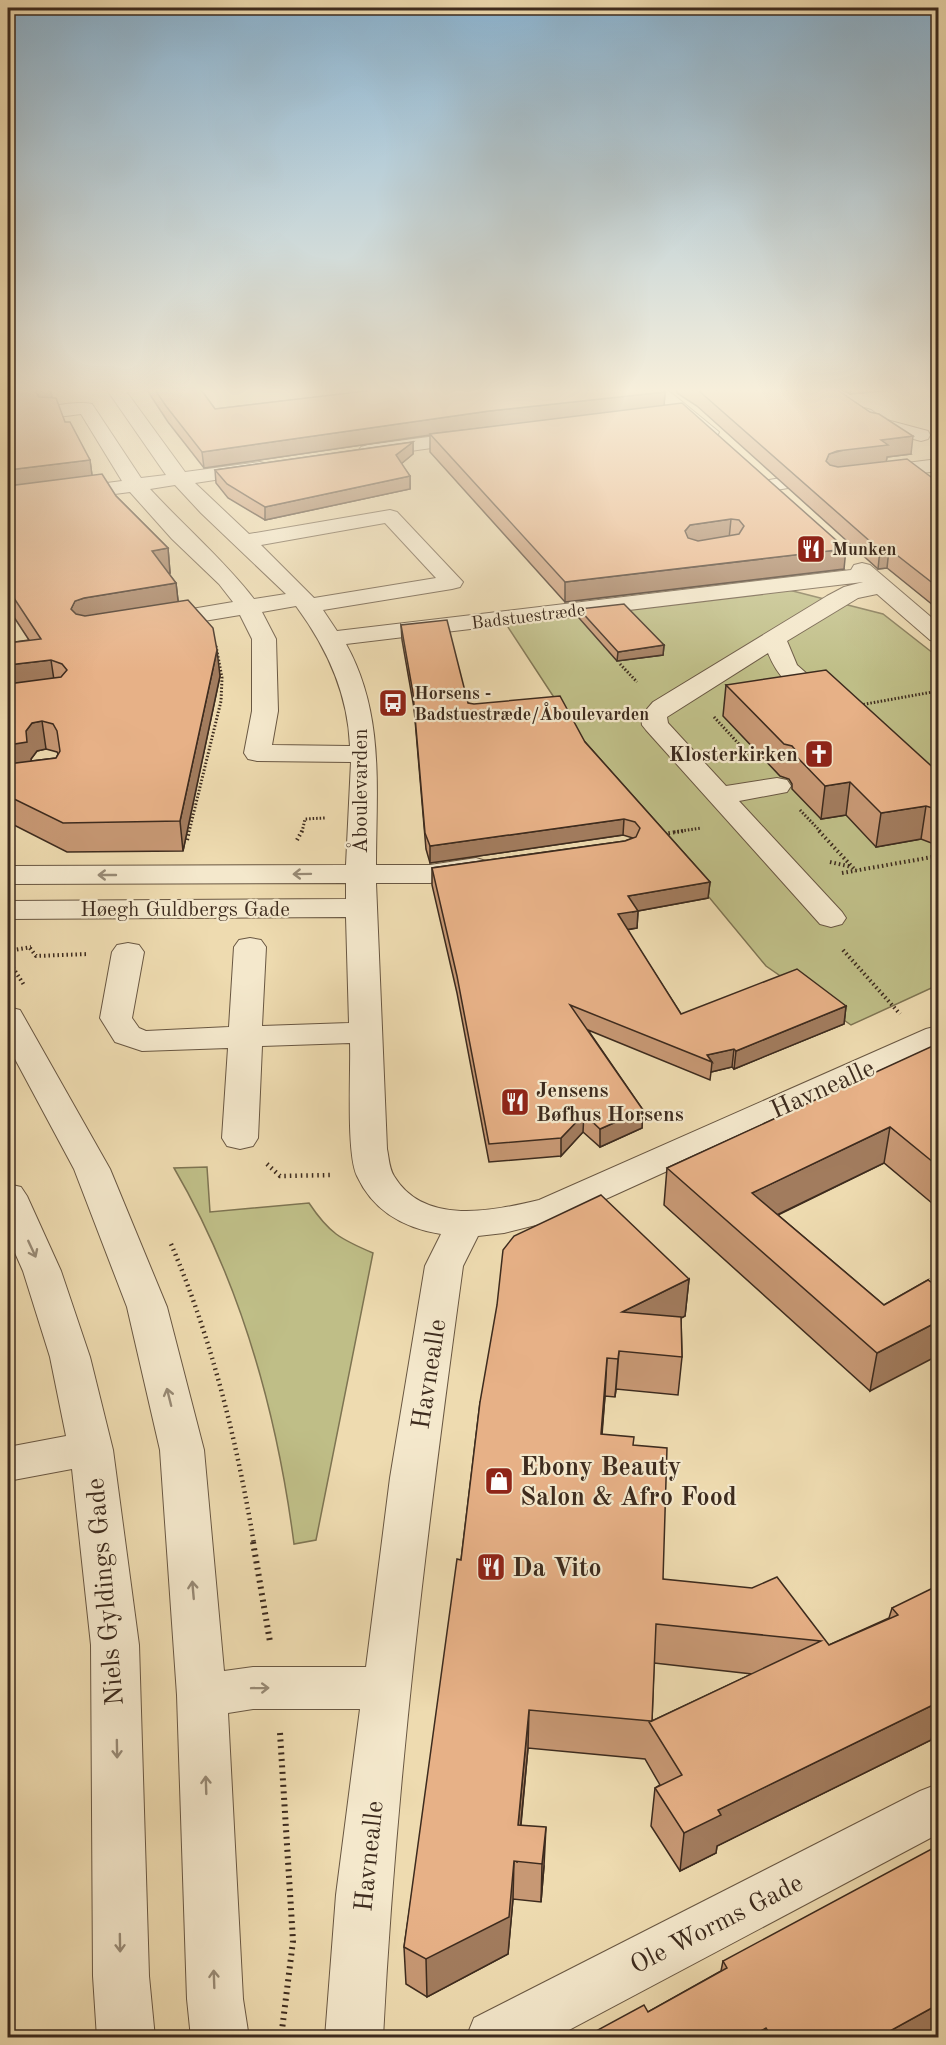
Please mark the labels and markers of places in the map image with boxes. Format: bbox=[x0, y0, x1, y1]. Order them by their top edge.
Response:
restaurant icon: Munken bbox=[795, 533, 827, 565]
place label: Munken bbox=[832, 541, 897, 559]
place label: Horsens - Badstuestræde/Åboulevarden bbox=[414, 685, 649, 724]
bus stop icon: Horsens - Badstuestræde/Åboulevarden bbox=[377, 687, 409, 719]
church icon: Klosterkirken bbox=[803, 738, 835, 770]
place label: Klosterkirken bbox=[669, 745, 798, 766]
place label: Jensens Bøfhus Horsens bbox=[536, 1081, 684, 1126]
restaurant icon: Jensens Bøfhus Horsens bbox=[499, 1086, 531, 1118]
place label: Ebony Beauty Salon & Afro Food bbox=[520, 1455, 737, 1511]
shop icon: Ebony Beauty Salon & Afro Food bbox=[483, 1465, 515, 1497]
restaurant icon: Da Vito bbox=[475, 1551, 507, 1583]
place label: Da Vito bbox=[512, 1556, 602, 1582]

